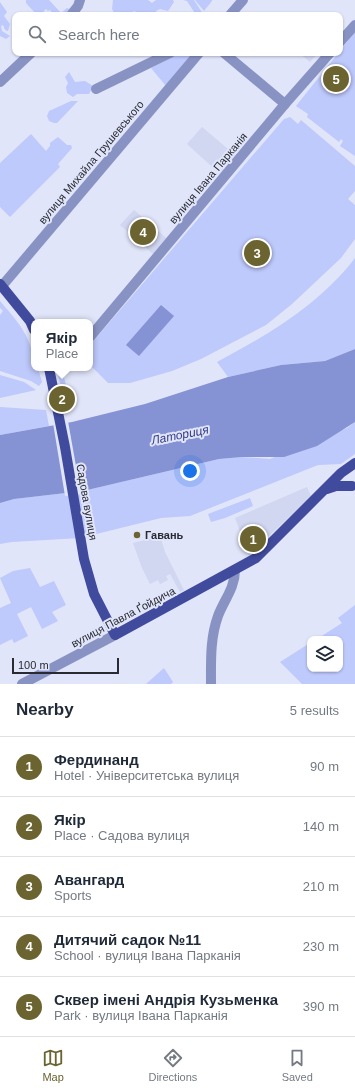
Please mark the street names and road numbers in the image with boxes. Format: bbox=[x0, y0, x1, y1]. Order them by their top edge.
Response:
street label: вулиця Михайла Грушевського bbox=[36, 98, 146, 226]
street label: вулиця Івана Парканія bbox=[167, 130, 249, 226]
street label: Садова вулиця bbox=[74, 463, 100, 541]
street label: вулиця Павла Ґойдича bbox=[69, 584, 178, 650]

